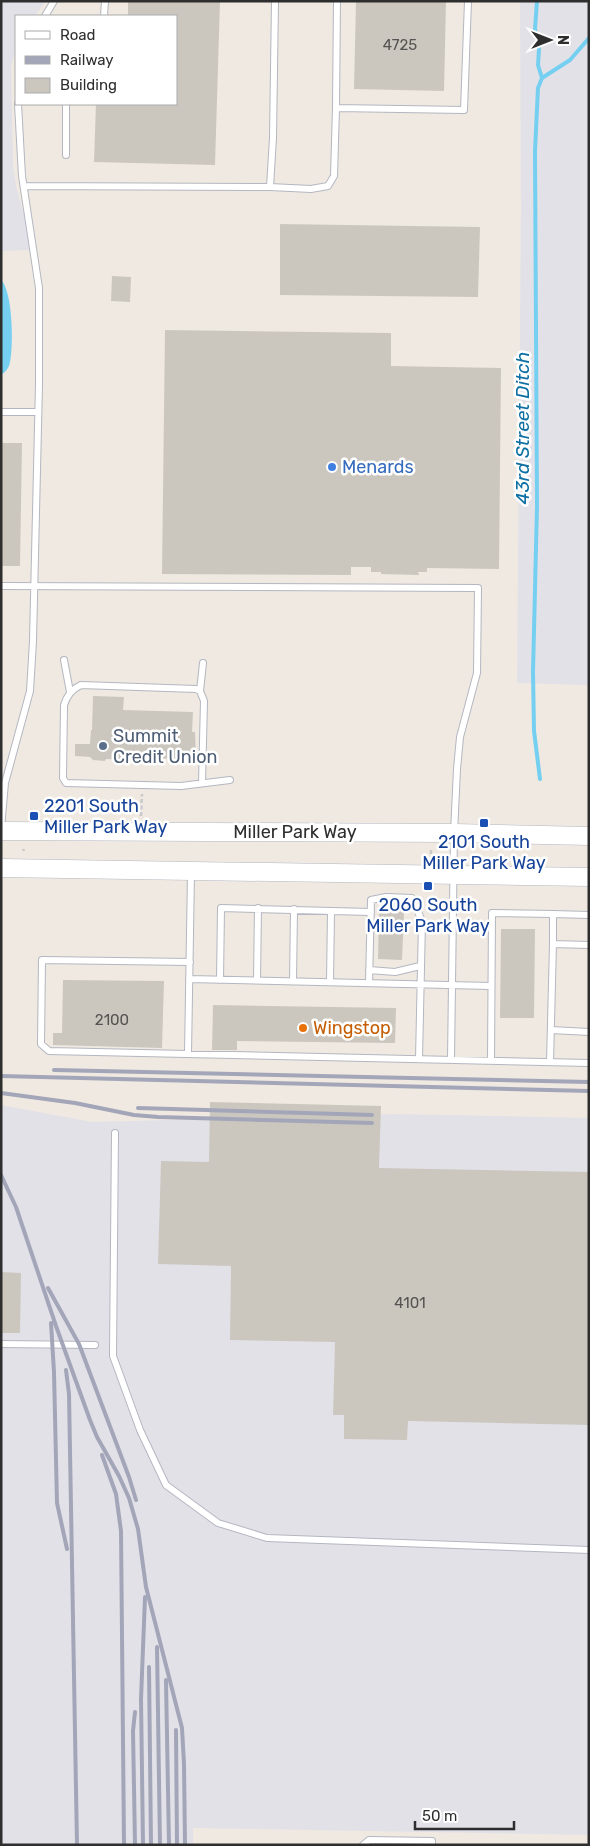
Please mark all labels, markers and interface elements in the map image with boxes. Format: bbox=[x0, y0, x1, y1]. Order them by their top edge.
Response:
legend bbox=[15, 15, 178, 105]
north arrow bbox=[525, 15, 575, 65]
text: Road bbox=[60, 26, 96, 44]
text: N bbox=[554, 35, 571, 45]
house number: 4725 bbox=[383, 36, 417, 54]
text: Railway bbox=[60, 51, 114, 69]
text: Building bbox=[60, 76, 117, 94]
water label: 43rd Street Ditch bbox=[511, 352, 534, 504]
place label: Menards bbox=[342, 456, 414, 478]
marker: Menards bbox=[326, 461, 338, 473]
place label: Summit Credit Union bbox=[113, 725, 217, 768]
marker: Summit Credit Union bbox=[97, 740, 109, 752]
place label: 2201 South Miller Park Way bbox=[44, 795, 167, 838]
marker: 2201 South Miller Park Way bbox=[28, 810, 40, 822]
marker: 2101 South Miller Park Way bbox=[478, 817, 490, 829]
street label: Miller Park Way bbox=[233, 821, 357, 843]
place label: 2101 South Miller Park Way bbox=[422, 831, 546, 874]
marker: 2060 South Miller Park Way bbox=[422, 880, 434, 892]
place label: 2060 South Miller Park Way bbox=[366, 894, 490, 937]
house number: 2100 bbox=[95, 1011, 129, 1029]
place label: Wingstop bbox=[313, 1017, 391, 1039]
marker: Wingstop bbox=[297, 1022, 309, 1034]
house number: 4101 bbox=[394, 1294, 426, 1312]
scale bar bbox=[415, 1798, 514, 1830]
text: 50 m bbox=[422, 1807, 457, 1825]

